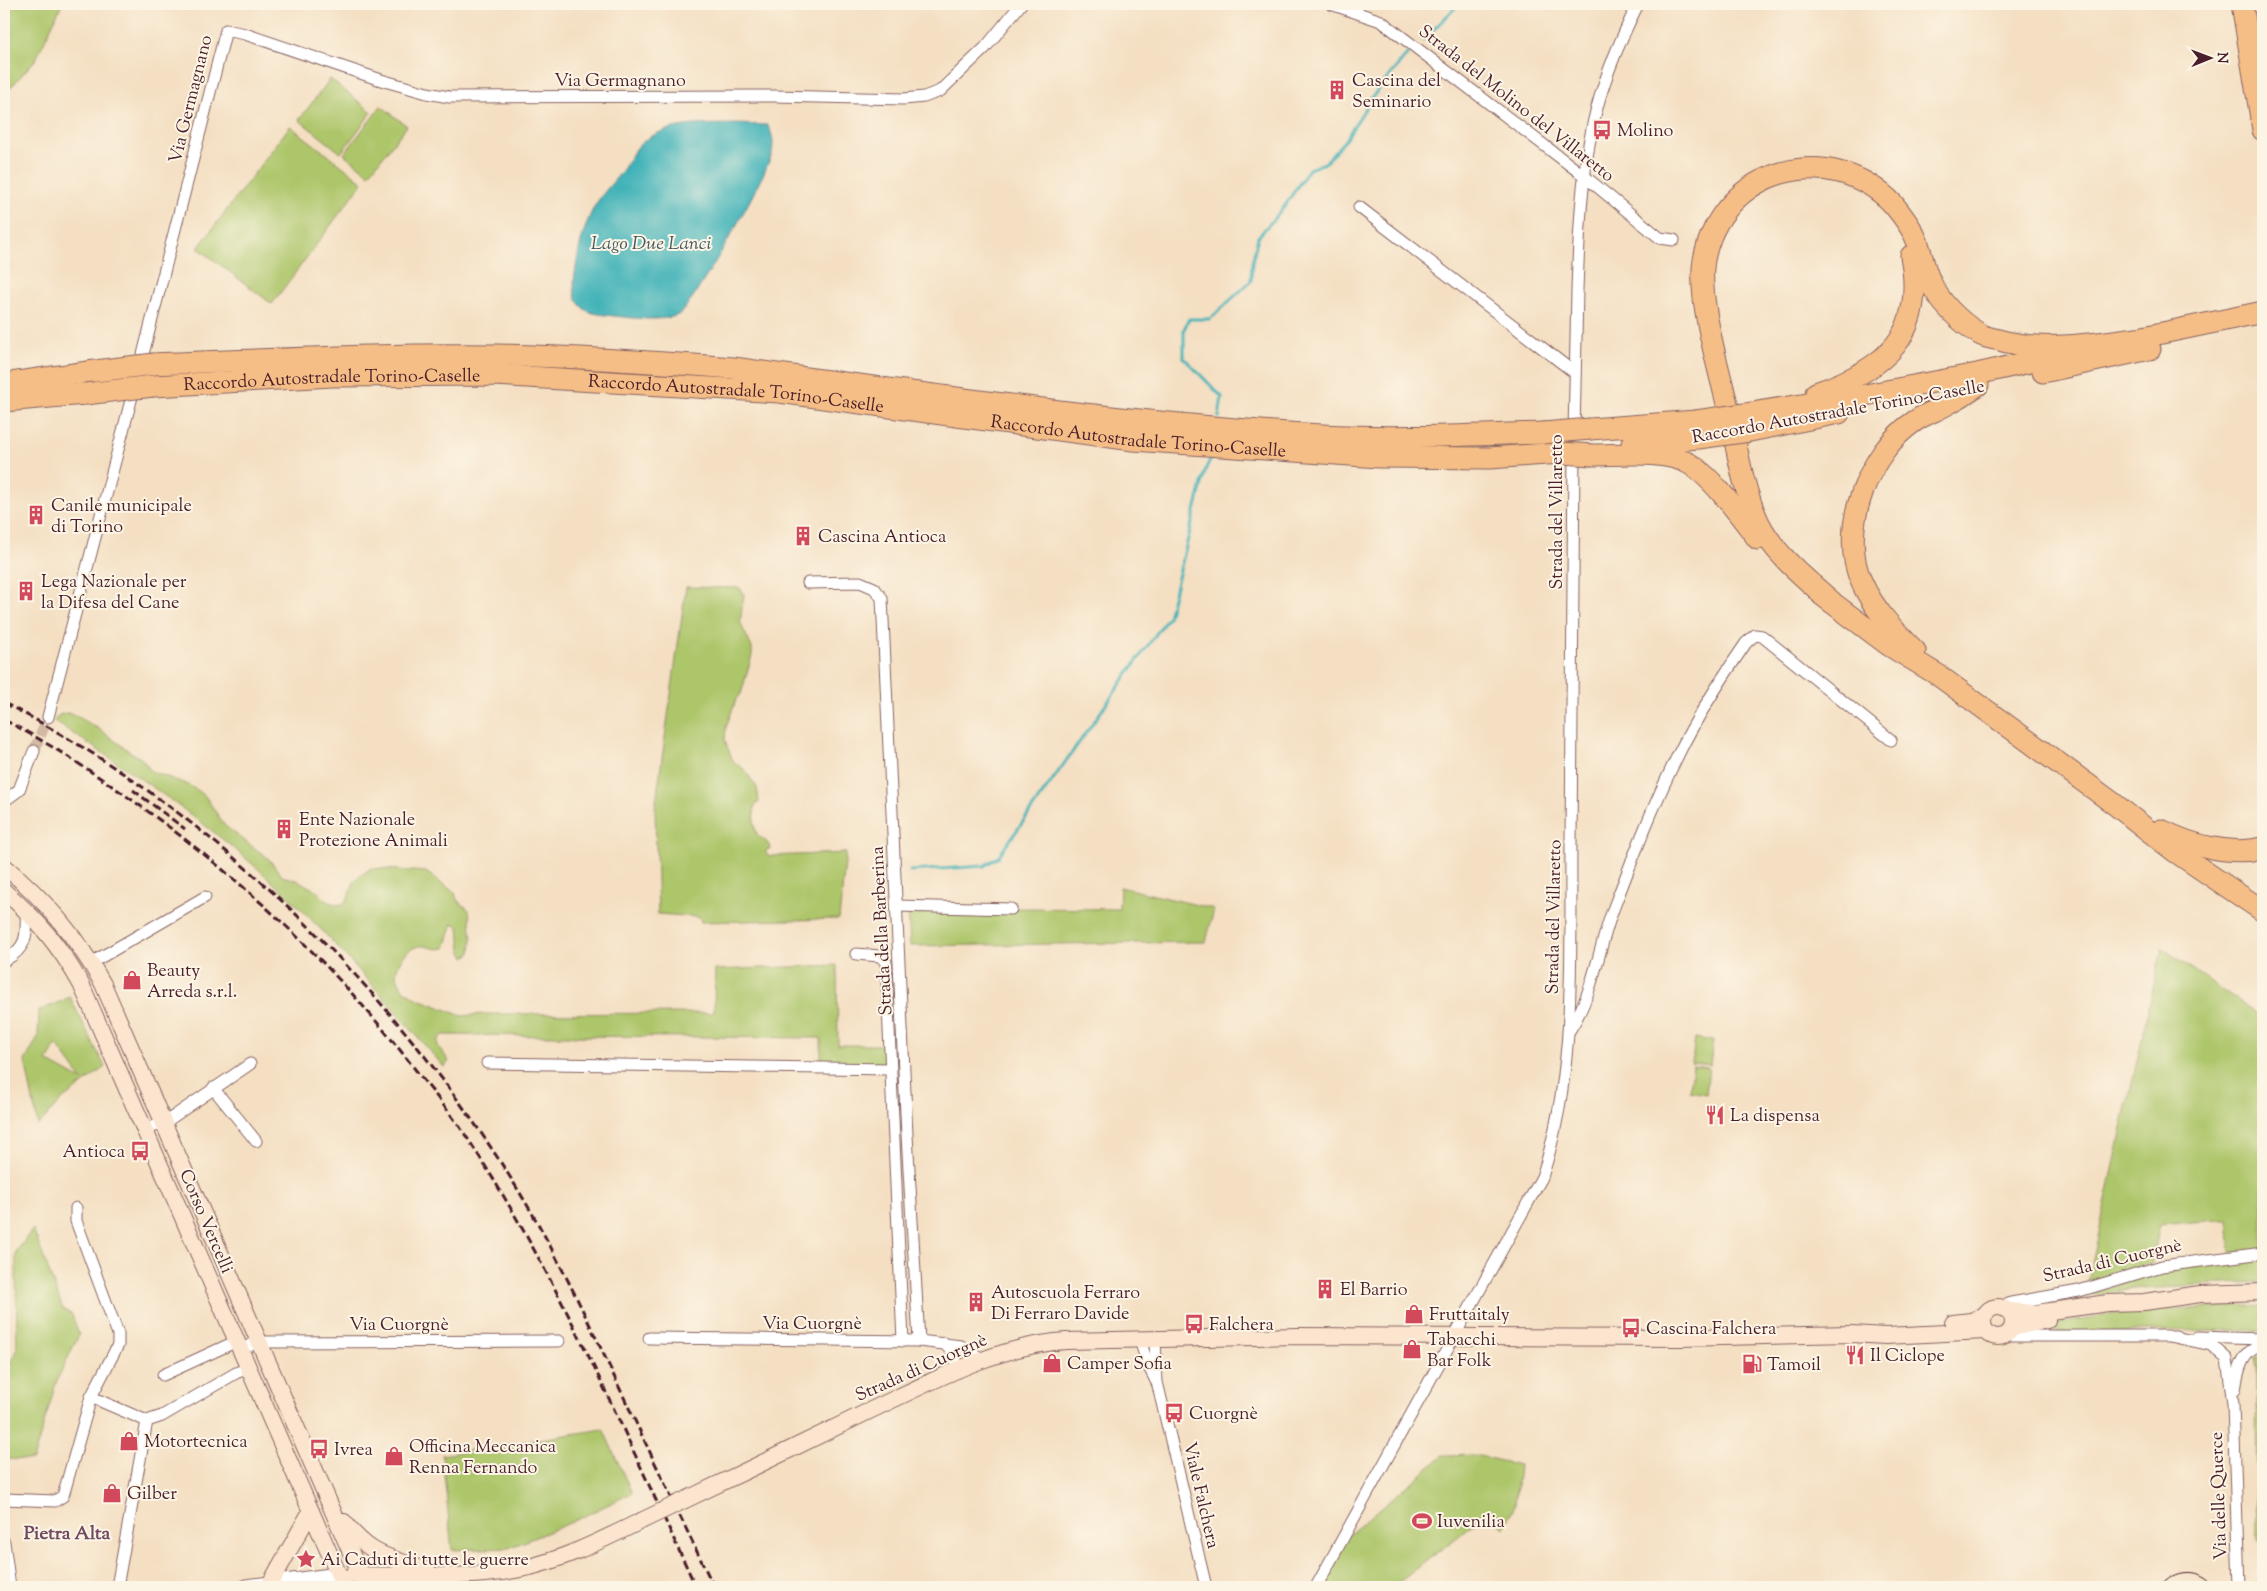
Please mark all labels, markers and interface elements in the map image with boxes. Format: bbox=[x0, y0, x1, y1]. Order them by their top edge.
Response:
street label: Strada del Molino del Villaretto bbox=[1412, 20, 1619, 190]
street label: Via Germagnano bbox=[163, 32, 221, 166]
north arrow bbox=[2184, 32, 2234, 82]
text: N bbox=[2211, 52, 2231, 64]
street label: Via Germagnano bbox=[554, 69, 686, 95]
place label: Cascina del Seminario bbox=[1352, 69, 1441, 116]
building icon: Cascina del Seminario bbox=[1326, 79, 1348, 101]
bus stop icon: Molino bbox=[1591, 119, 1613, 141]
place label: Molino bbox=[1617, 119, 1674, 145]
water label: Lago Due Lanci bbox=[591, 231, 712, 258]
street label: Raccordo Autostradale Torino-Caselle bbox=[183, 364, 480, 399]
street label: Raccordo Autostradale Torino-Caselle bbox=[587, 370, 885, 421]
street label: Raccordo Autostradale Torino-Caselle bbox=[1690, 374, 1987, 452]
street label: Raccordo Autostradale Torino-Caselle bbox=[989, 410, 1287, 466]
street label: Strada del Villaretto bbox=[1545, 434, 1571, 590]
place label: Canile municipale di Torino bbox=[51, 494, 192, 541]
building icon: Canile municipale di Torino bbox=[25, 504, 47, 526]
building icon: Cascina Antioca bbox=[792, 525, 814, 547]
place label: Cascina Antioca bbox=[818, 525, 946, 551]
place label: Lega Nazionale per la Difesa del Cane bbox=[41, 570, 187, 617]
building icon: Lega Nazionale per la Difesa del Cane bbox=[15, 580, 37, 602]
place label: Ente Nazionale Protezione Animali bbox=[299, 808, 448, 855]
building icon: Ente Nazionale Protezione Animali bbox=[273, 818, 295, 840]
street label: Strada del Villaretto bbox=[1541, 839, 1569, 995]
street label: Strada della Barberina bbox=[866, 846, 900, 1016]
place label: Beauty Arreda s.r.l. bbox=[147, 959, 237, 1006]
shop icon: Beauty Arreda s.r.l. bbox=[121, 969, 143, 991]
restaurant icon: La dispensa bbox=[1704, 1104, 1726, 1126]
place label: La dispensa bbox=[1730, 1104, 1820, 1130]
place label: Antioca bbox=[62, 1140, 125, 1166]
bus stop icon: Antioca bbox=[129, 1140, 151, 1162]
street label: Corso Vercelli bbox=[172, 1166, 239, 1278]
street label: Strada di Cuorgnè bbox=[2040, 1233, 2185, 1291]
building icon: El Barrio bbox=[1314, 1278, 1336, 1300]
place label: El Barrio bbox=[1340, 1278, 1408, 1304]
place label: Autoscuola Ferraro Di Ferraro Davide bbox=[991, 1281, 1140, 1328]
building icon: Autoscuola Ferraro Di Ferraro Davide bbox=[965, 1291, 987, 1313]
shop icon: Fruttaitaly bbox=[1403, 1303, 1425, 1325]
place label: Fruttaitaly bbox=[1429, 1303, 1510, 1329]
street label: Via Cuorgnè bbox=[762, 1312, 862, 1338]
street label: Via Cuorgnè bbox=[349, 1313, 449, 1339]
bus stop icon: Falchera bbox=[1183, 1313, 1205, 1335]
place label: Falchera bbox=[1209, 1313, 1274, 1339]
bus stop icon: Cascina Falchera bbox=[1620, 1317, 1642, 1339]
place label: Cascina Falchera bbox=[1646, 1317, 1776, 1343]
street label: Strada di Cuorgnè bbox=[852, 1328, 992, 1410]
place label: Tabacchi Bar Folk bbox=[1427, 1328, 1496, 1375]
shop icon: Tabacchi Bar Folk bbox=[1401, 1338, 1423, 1360]
restaurant icon: Il Ciclope bbox=[1844, 1344, 1866, 1366]
place label: Il Ciclope bbox=[1870, 1344, 1945, 1370]
shop icon: Camper Sofia bbox=[1041, 1352, 1063, 1374]
place label: Camper Sofia bbox=[1067, 1352, 1172, 1378]
fuel station icon: Tamoil bbox=[1741, 1353, 1763, 1375]
place label: Tamoil bbox=[1767, 1353, 1821, 1379]
bus stop icon: Cuorgnè bbox=[1163, 1402, 1185, 1424]
place label: Cuorgnè bbox=[1189, 1402, 1258, 1428]
shop icon: Motortecnica bbox=[118, 1430, 140, 1452]
place label: Motortecnica bbox=[144, 1430, 248, 1456]
street label: Via delle Querce bbox=[2205, 1431, 2235, 1560]
place label: Officina Meccanica Renna Fernando bbox=[409, 1435, 556, 1482]
bus stop icon: Ivrea bbox=[308, 1438, 330, 1460]
place label: Ivrea bbox=[334, 1438, 373, 1464]
street label: Viale Falchera bbox=[1175, 1440, 1225, 1551]
shop icon: Officina Meccanica Renna Fernando bbox=[383, 1445, 405, 1467]
shop icon: Gilber bbox=[101, 1482, 123, 1504]
place label: Gilber bbox=[127, 1482, 177, 1508]
sports icon: Iuvenilia bbox=[1411, 1510, 1433, 1532]
place label: Iuvenilia bbox=[1437, 1510, 1505, 1536]
district label: Pietra Alta bbox=[24, 1521, 111, 1548]
place icon: Ai Caduti di tutte le guerre bbox=[295, 1548, 317, 1570]
place label: Ai Caduti di tutte le guerre bbox=[321, 1548, 529, 1574]

